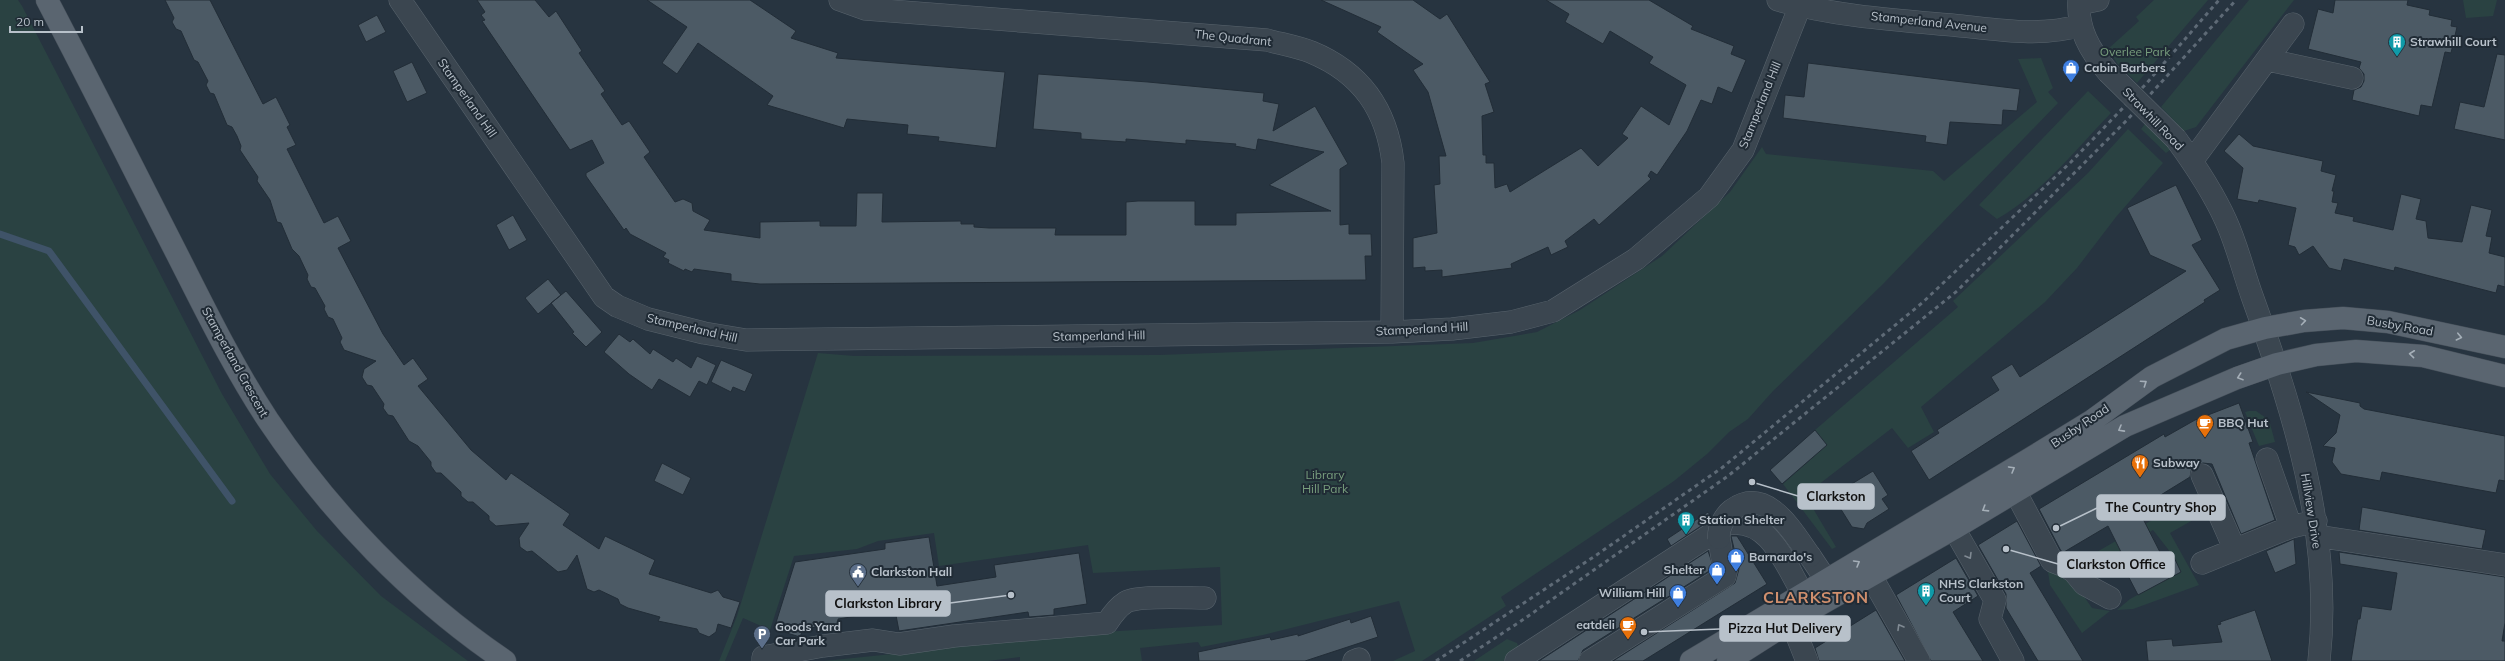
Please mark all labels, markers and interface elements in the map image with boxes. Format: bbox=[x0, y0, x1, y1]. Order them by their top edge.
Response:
scale bar bbox=[10, 8, 82, 34]
street label: Stamperland Avenue bbox=[1870, 8, 1988, 35]
text: 20 m bbox=[16, 14, 44, 29]
street label: The Quadrant bbox=[1194, 26, 1272, 49]
building icon: Strawhill Court bbox=[2387, 32, 2407, 57]
place label: Strawhill Court bbox=[2410, 34, 2497, 49]
park label: Overlee Park bbox=[2100, 44, 2171, 59]
street label: Stamperland Hill bbox=[435, 55, 500, 140]
shop icon: Cabin Barbers bbox=[2061, 58, 2081, 83]
street label: Stamperland Hill bbox=[1735, 59, 1784, 151]
place label: Cabin Barbers bbox=[2084, 60, 2166, 75]
street label: Strawhill Road bbox=[2120, 84, 2187, 153]
street label: Stamperland Crescent bbox=[199, 304, 272, 419]
street label: Stamperland Hill bbox=[645, 310, 739, 345]
street label: Busby Road bbox=[2366, 312, 2434, 339]
one-way arrow bbox=[2300, 317, 2306, 326]
street label: Stamperland Hill bbox=[1375, 319, 1469, 338]
street label: Stamperland Hill bbox=[1053, 327, 1145, 344]
one-way arrow bbox=[2456, 333, 2462, 341]
one-way arrow bbox=[2409, 350, 2416, 359]
one-way arrow bbox=[2237, 372, 2244, 380]
one-way arrow bbox=[2140, 380, 2147, 387]
street label: Busby Road bbox=[2048, 401, 2112, 451]
cafe icon: BBQ Hut bbox=[2195, 413, 2215, 438]
place label: BBQ Hut bbox=[2218, 415, 2269, 430]
one-way arrow bbox=[2118, 424, 2125, 431]
restaurant icon: Subway bbox=[2130, 453, 2150, 478]
place label: Subway bbox=[2153, 455, 2200, 470]
park label: Library Hill Park bbox=[1302, 467, 1349, 496]
one-way arrow bbox=[2008, 467, 2015, 474]
street label: Hillview Drive bbox=[2298, 472, 2325, 550]
callout: Clarkston bbox=[1798, 484, 1874, 509]
text: Clarkston bbox=[1806, 488, 1866, 504]
callout: The Country Shop bbox=[2097, 495, 2225, 520]
text: The Country Shop bbox=[2105, 499, 2217, 516]
one-way arrow bbox=[1982, 504, 1989, 512]
building icon: Station Shelter bbox=[1676, 510, 1696, 535]
place label: Station Shelter bbox=[1699, 512, 1785, 527]
shop icon: Barnardo's bbox=[1726, 547, 1746, 572]
place label: Barnardo's bbox=[1749, 549, 1812, 564]
one-way arrow bbox=[1964, 552, 1972, 559]
callout: Clarkston Office bbox=[2058, 552, 2174, 577]
text: Clarkston Office bbox=[2066, 556, 2166, 572]
shop icon: Shelter bbox=[1707, 560, 1727, 585]
one-way arrow bbox=[1853, 560, 1860, 567]
public building icon: Clarkston Hall bbox=[848, 562, 868, 587]
place label: Shelter bbox=[1664, 562, 1704, 577]
place label: Clarkston Hall bbox=[871, 564, 952, 579]
place label: NHS Clarkston Court bbox=[1939, 576, 2023, 605]
building icon: NHS Clarkston Court bbox=[1916, 581, 1936, 606]
shop icon: William Hill bbox=[1668, 583, 1688, 608]
place label: William Hill bbox=[1599, 585, 1665, 600]
district label: CLARKSTON bbox=[1763, 587, 1869, 607]
callout: Clarkston Library bbox=[826, 591, 950, 616]
text: Clarkston Library bbox=[834, 595, 943, 612]
cafe icon: eatdeli bbox=[1618, 615, 1638, 640]
callout: Pizza Hut Delivery bbox=[1720, 616, 1850, 641]
place label: eatdeli bbox=[1576, 617, 1615, 632]
place label: Goods Yard Car Park bbox=[775, 619, 841, 648]
text: Pizza Hut Delivery bbox=[1728, 620, 1843, 637]
parking icon: Goods Yard Car Park bbox=[752, 624, 772, 649]
one-way arrow bbox=[1897, 624, 1904, 631]

